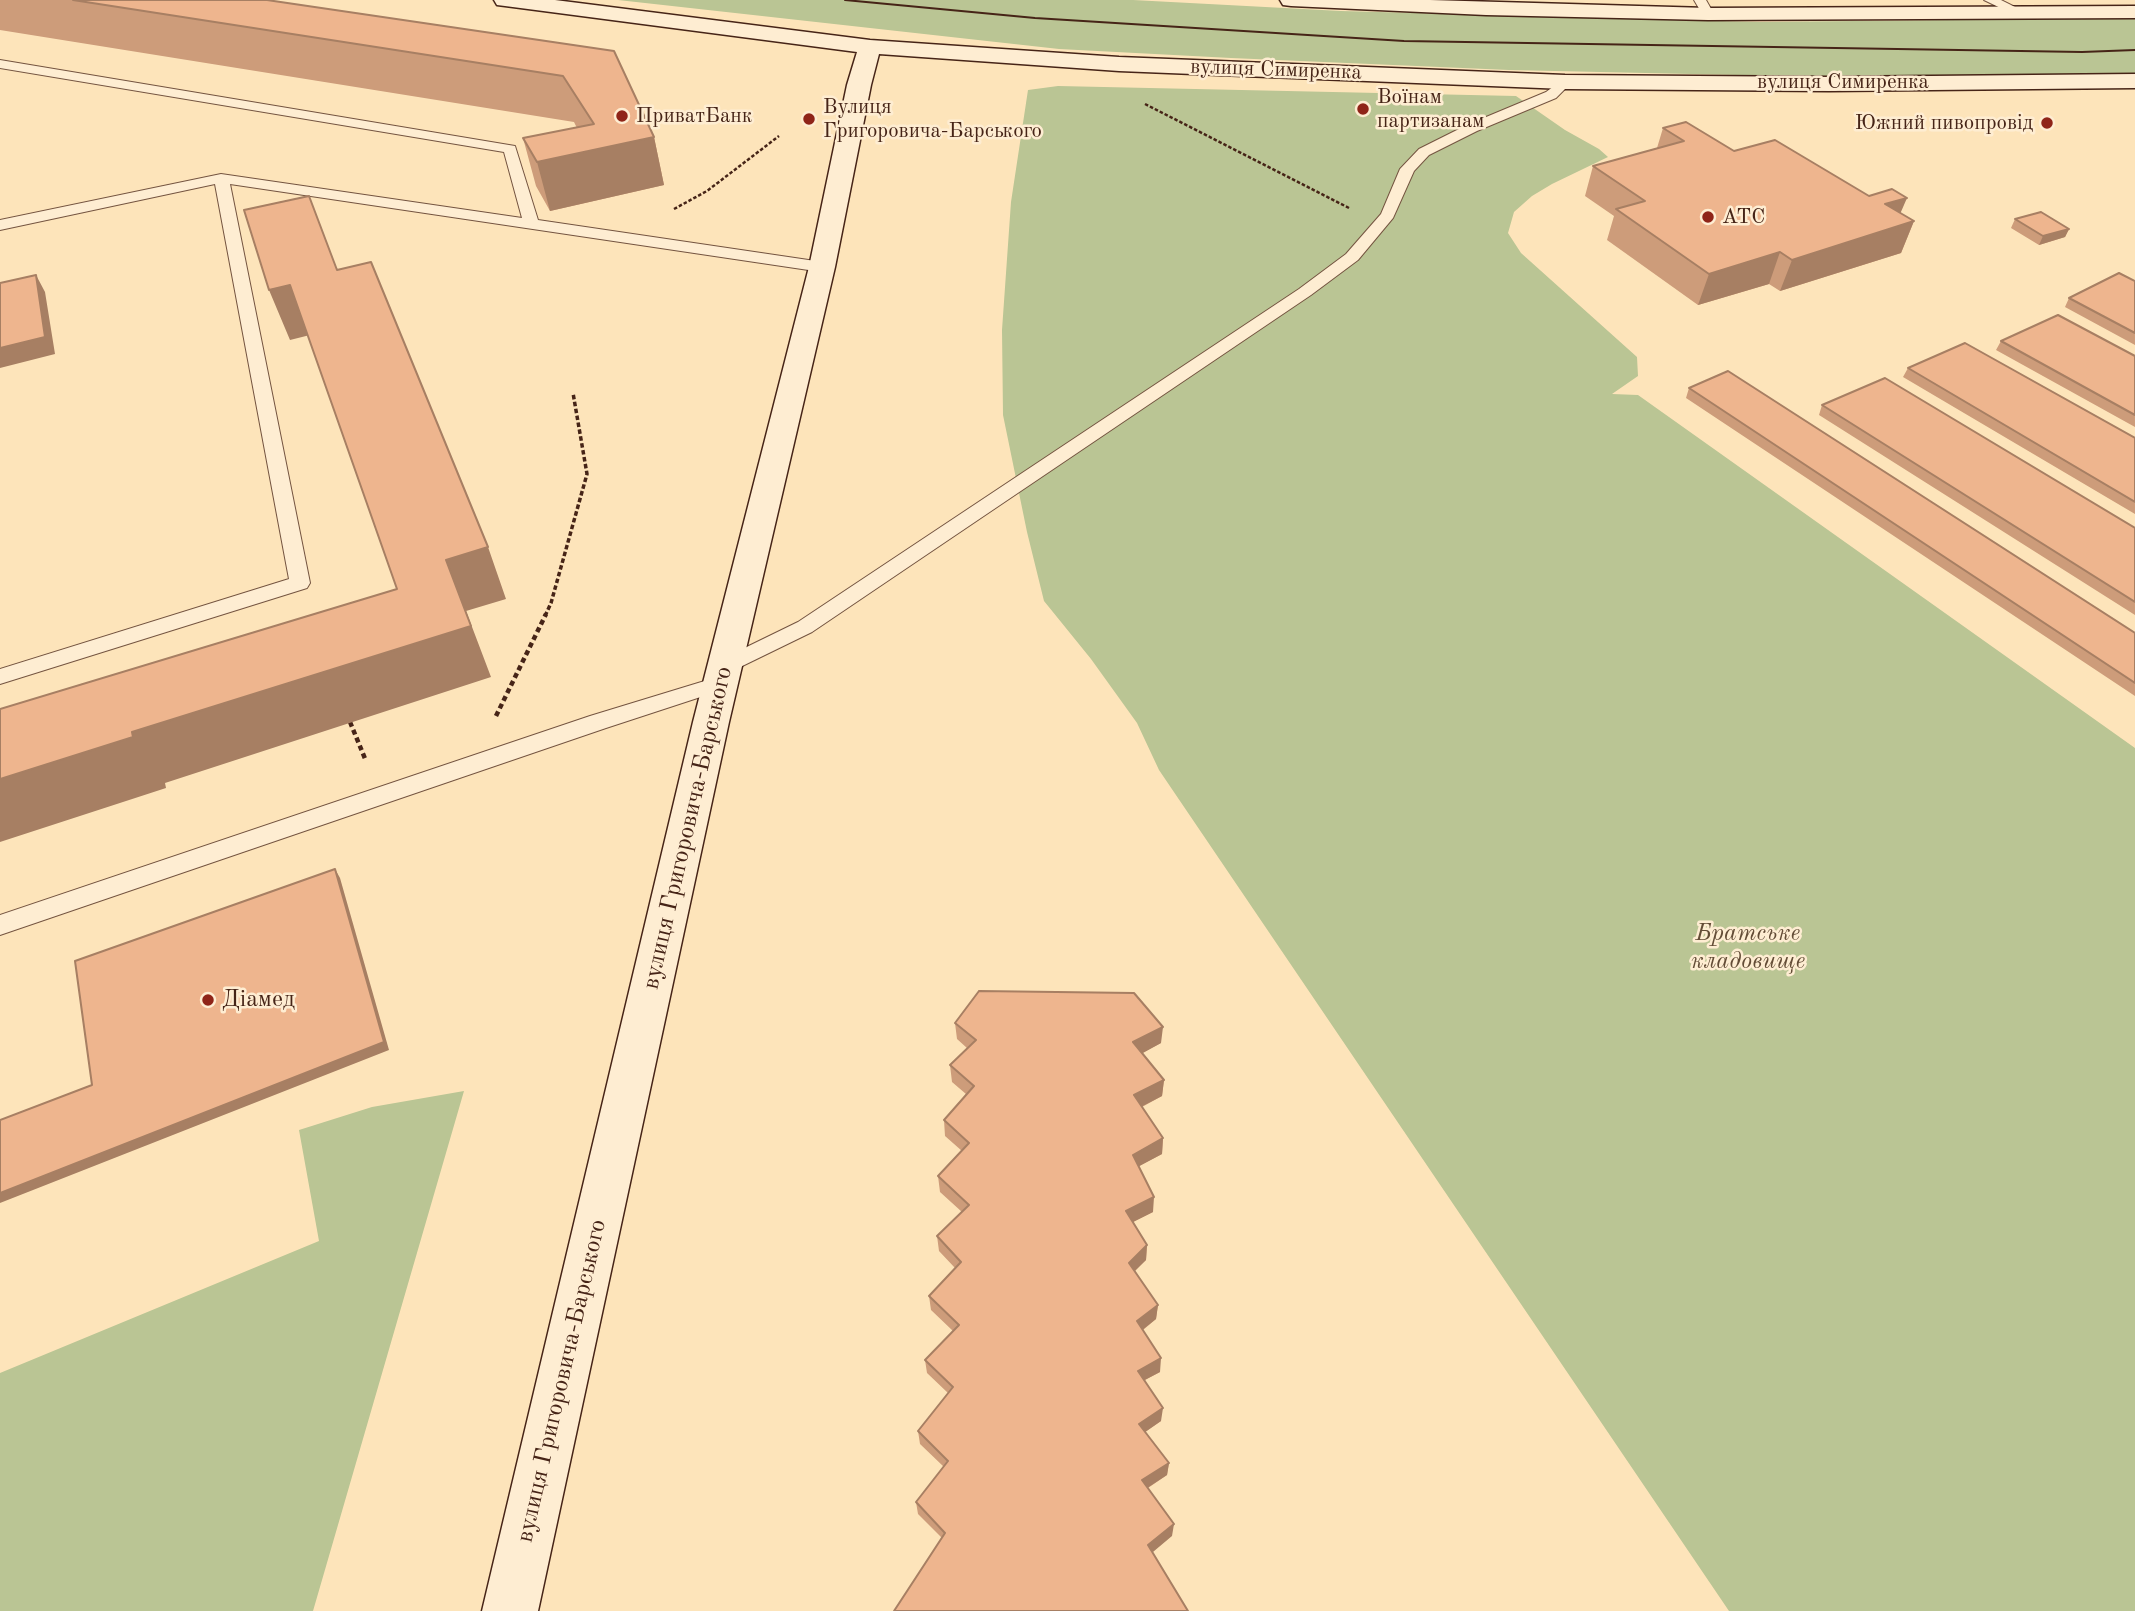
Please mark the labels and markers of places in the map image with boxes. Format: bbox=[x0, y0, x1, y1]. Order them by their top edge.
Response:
place label: Воїнам партизанам bbox=[1377, 84, 1484, 134]
place label: Вулиця Григоровича-Барського bbox=[823, 94, 1042, 144]
marker: Воїнам партизанам bbox=[1355, 101, 1371, 117]
place label: ПриватБанк bbox=[636, 103, 752, 129]
marker: ПриватБанк bbox=[614, 108, 630, 124]
place label: Южний пивопровід bbox=[1855, 110, 2033, 136]
marker: Вулиця Григоровича-Барського bbox=[801, 111, 817, 127]
marker: Южний пивопровід bbox=[2039, 115, 2055, 131]
place label: АТС bbox=[1722, 204, 1765, 230]
marker: АТС bbox=[1700, 209, 1716, 225]
place label: Діамед bbox=[222, 986, 295, 1014]
marker: Діамед bbox=[200, 992, 216, 1008]

